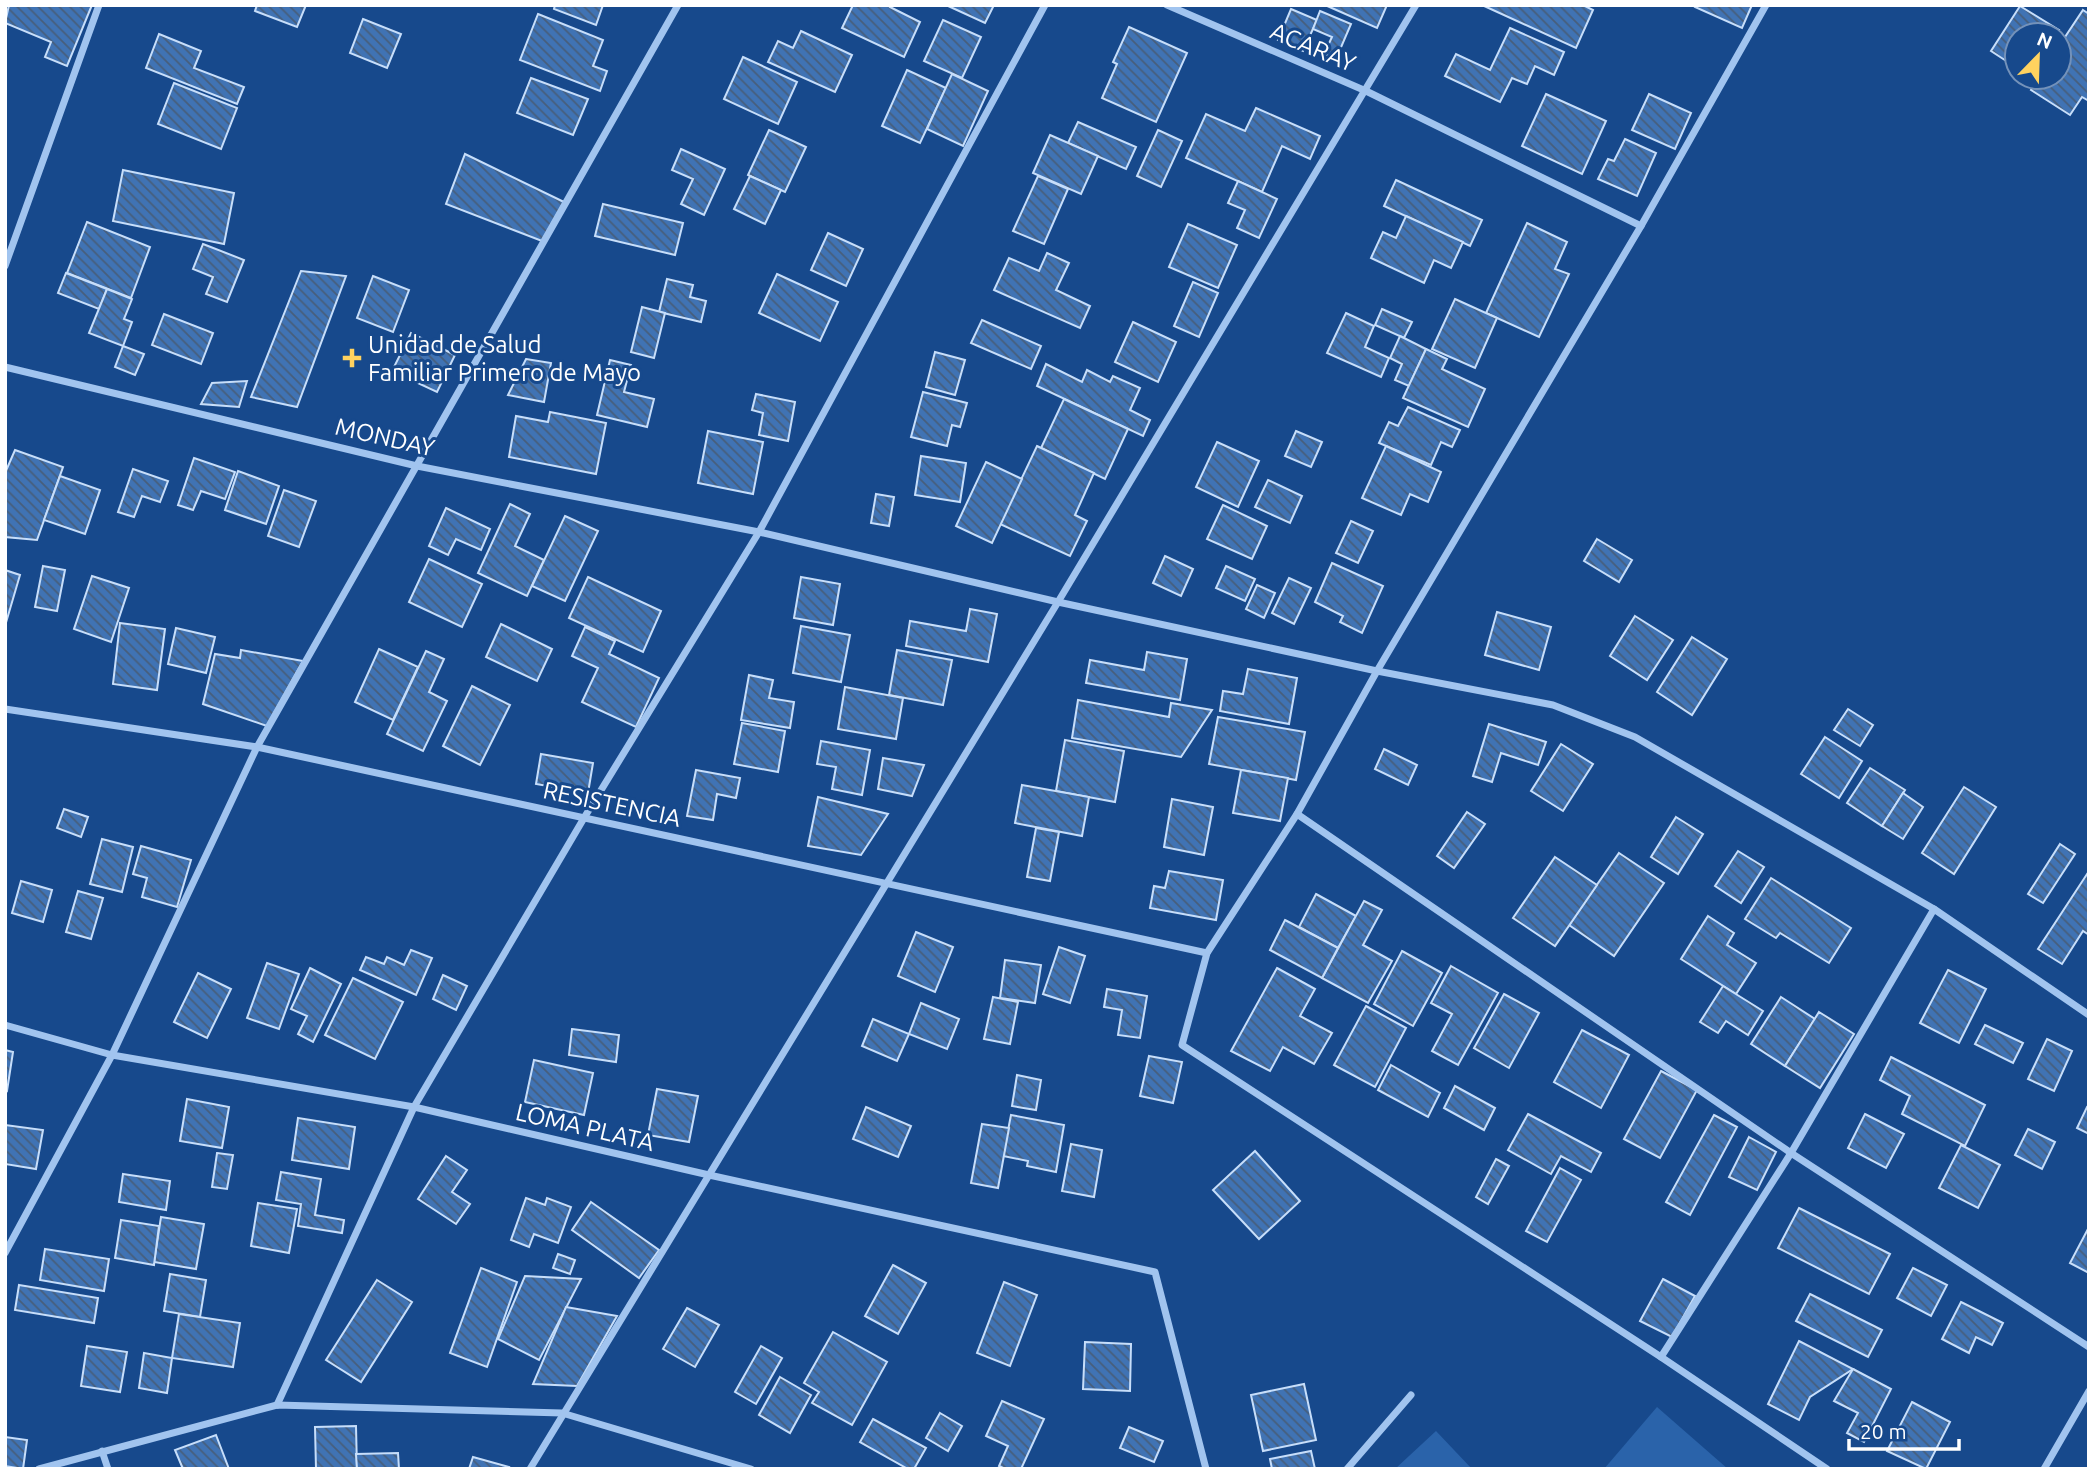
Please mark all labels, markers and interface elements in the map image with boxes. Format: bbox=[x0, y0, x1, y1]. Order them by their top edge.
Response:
street label: ACARAY bbox=[1266, 17, 1360, 77]
north arrow bbox=[2003, 21, 2073, 91]
text: N bbox=[2034, 27, 2055, 53]
place label: Unidad de Salud Familiar Primero de Mayo bbox=[368, 331, 641, 386]
marker: Unidad de Salud Familiar Primero de Mayo bbox=[342, 348, 362, 368]
street label: MONDAY bbox=[333, 412, 437, 462]
street label: RESISTENCIA bbox=[541, 776, 684, 832]
street label: LOMA PLATA bbox=[513, 1098, 657, 1156]
scale bar bbox=[1849, 1408, 1959, 1452]
text: 20 m bbox=[1860, 1419, 1907, 1443]

